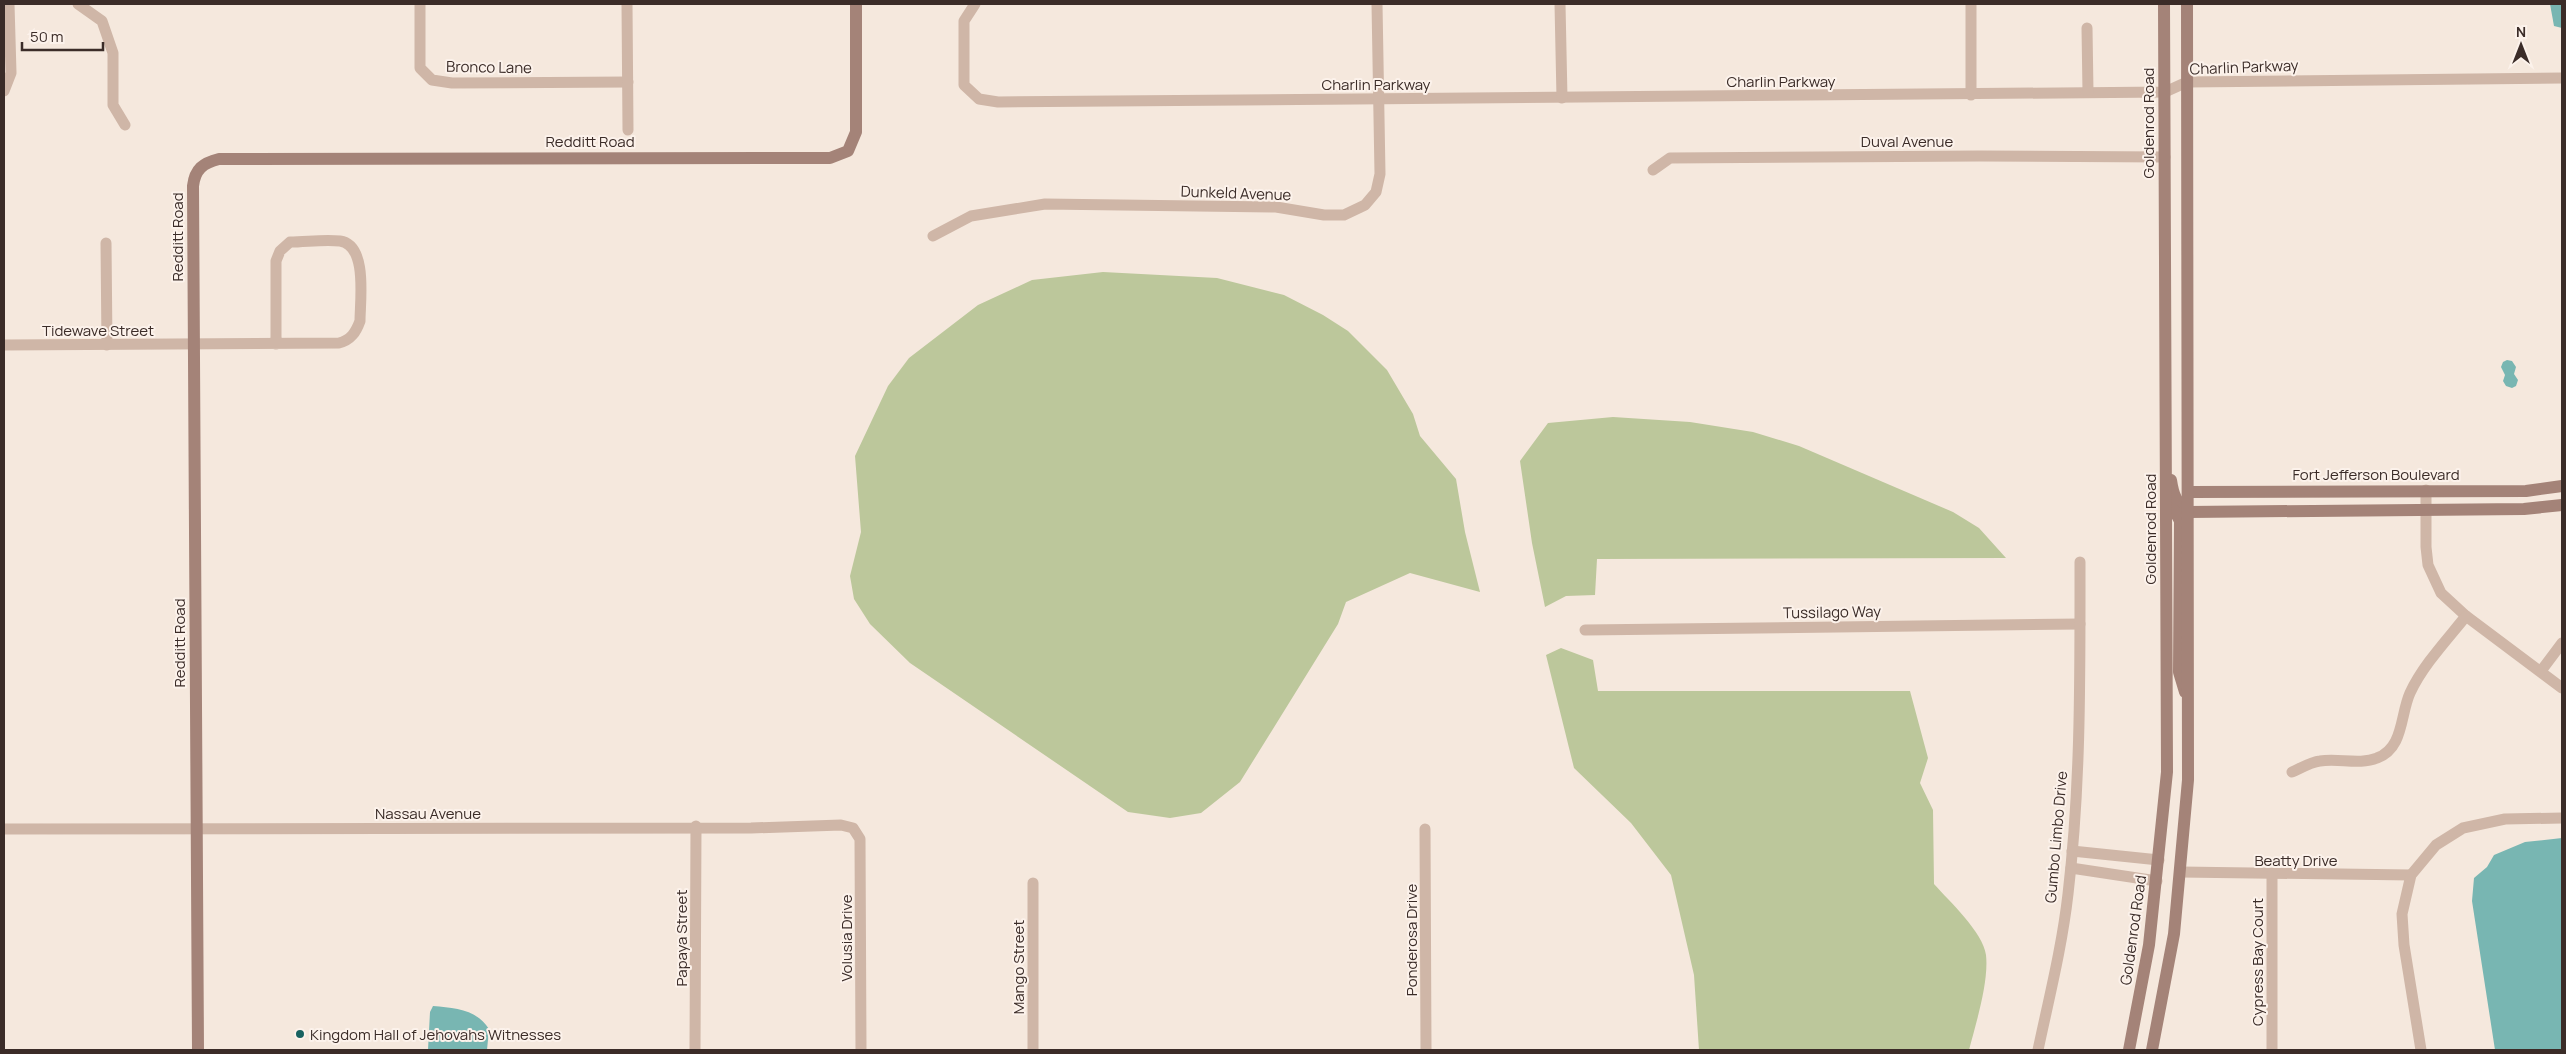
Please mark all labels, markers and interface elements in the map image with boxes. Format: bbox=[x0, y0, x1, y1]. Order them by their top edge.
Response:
scale bar bbox=[22, 20, 104, 52]
north arrow bbox=[2496, 20, 2546, 70]
text: N bbox=[2516, 22, 2526, 41]
text: 50 m bbox=[30, 26, 64, 47]
street label: Charlin Parkway bbox=[2189, 55, 2299, 79]
street label: Bronco Lane bbox=[446, 56, 532, 78]
street label: Goldenrod Road bbox=[2138, 68, 2159, 178]
street label: Charlin Parkway bbox=[1726, 71, 1836, 92]
street label: Charlin Parkway bbox=[1321, 74, 1431, 95]
street label: Redditt Road bbox=[545, 131, 635, 152]
street label: Duval Avenue bbox=[1861, 131, 1953, 152]
street label: Dunkeld Avenue bbox=[1180, 181, 1292, 205]
street label: Redditt Road bbox=[167, 192, 188, 282]
street label: Tidewave Street bbox=[42, 320, 154, 341]
street label: Fort Jefferson Boulevard bbox=[2292, 464, 2460, 485]
street label: Goldenrod Road bbox=[2140, 474, 2161, 584]
street label: Redditt Road bbox=[169, 598, 190, 688]
street label: Tussilago Way bbox=[1783, 601, 1881, 623]
street label: Gumbo Limbo Drive bbox=[2040, 770, 2072, 904]
street label: Nassau Avenue bbox=[375, 803, 481, 824]
street label: Beatty Drive bbox=[2254, 850, 2338, 871]
street label: Goldenrod Road bbox=[2115, 874, 2151, 986]
street label: Ponderosa Drive bbox=[1401, 883, 1422, 996]
street label: Papaya Street bbox=[671, 890, 692, 986]
street label: Volusia Drive bbox=[836, 894, 857, 982]
street label: Cypress Bay Court bbox=[2247, 898, 2268, 1026]
street label: Mango Street bbox=[1008, 920, 1029, 1014]
place label: Kingdom Hall of Jehovahs Witnesses bbox=[310, 1024, 561, 1045]
marker: Kingdom Hall of Jehovahs Witnesses bbox=[294, 1028, 306, 1040]

